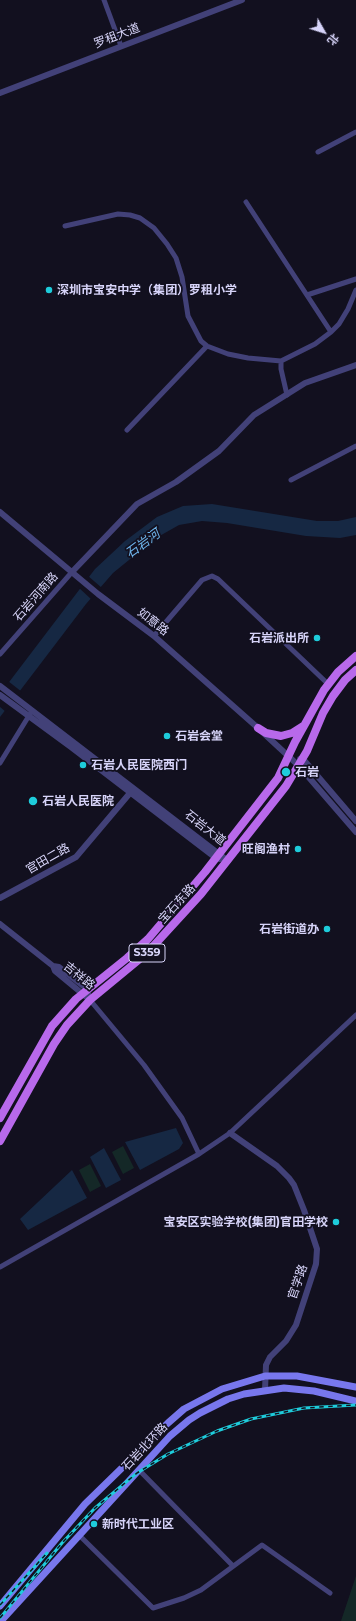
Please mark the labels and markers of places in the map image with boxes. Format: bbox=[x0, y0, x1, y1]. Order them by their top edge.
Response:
place label: 深圳市宝安中学（集团）罗租小学 bbox=[57, 283, 237, 297]
marker: 深圳市宝安中学（集团）罗租小学 bbox=[44, 285, 54, 295]
place label: 石岩派出所 bbox=[249, 631, 309, 645]
marker: 石岩派出所 bbox=[312, 633, 322, 643]
place label: 石岩会堂 bbox=[175, 729, 223, 743]
marker: 石岩会堂 bbox=[162, 731, 172, 741]
place label: 石岩人民医院西门 bbox=[91, 758, 187, 772]
marker: 石岩人民医院西门 bbox=[78, 760, 88, 770]
place label: 石岩 bbox=[295, 765, 319, 779]
marker: 石岩 bbox=[280, 766, 292, 778]
place label: 石岩人民医院 bbox=[42, 794, 114, 808]
marker: 石岩人民医院 bbox=[27, 795, 39, 807]
place label: 旺阁渔村 bbox=[242, 842, 290, 856]
marker: 旺阁渔村 bbox=[293, 844, 303, 854]
place label: 石岩街道办 bbox=[259, 922, 319, 936]
marker: 石岩街道办 bbox=[322, 924, 332, 934]
place label: 宝安区实验学校(集团)官田学校 bbox=[163, 1215, 328, 1229]
marker: 宝安区实验学校(集团)官田学校 bbox=[331, 1217, 341, 1227]
place label: 新时代工业区 bbox=[102, 1517, 174, 1531]
marker: 新时代工业区 bbox=[89, 1519, 99, 1529]

